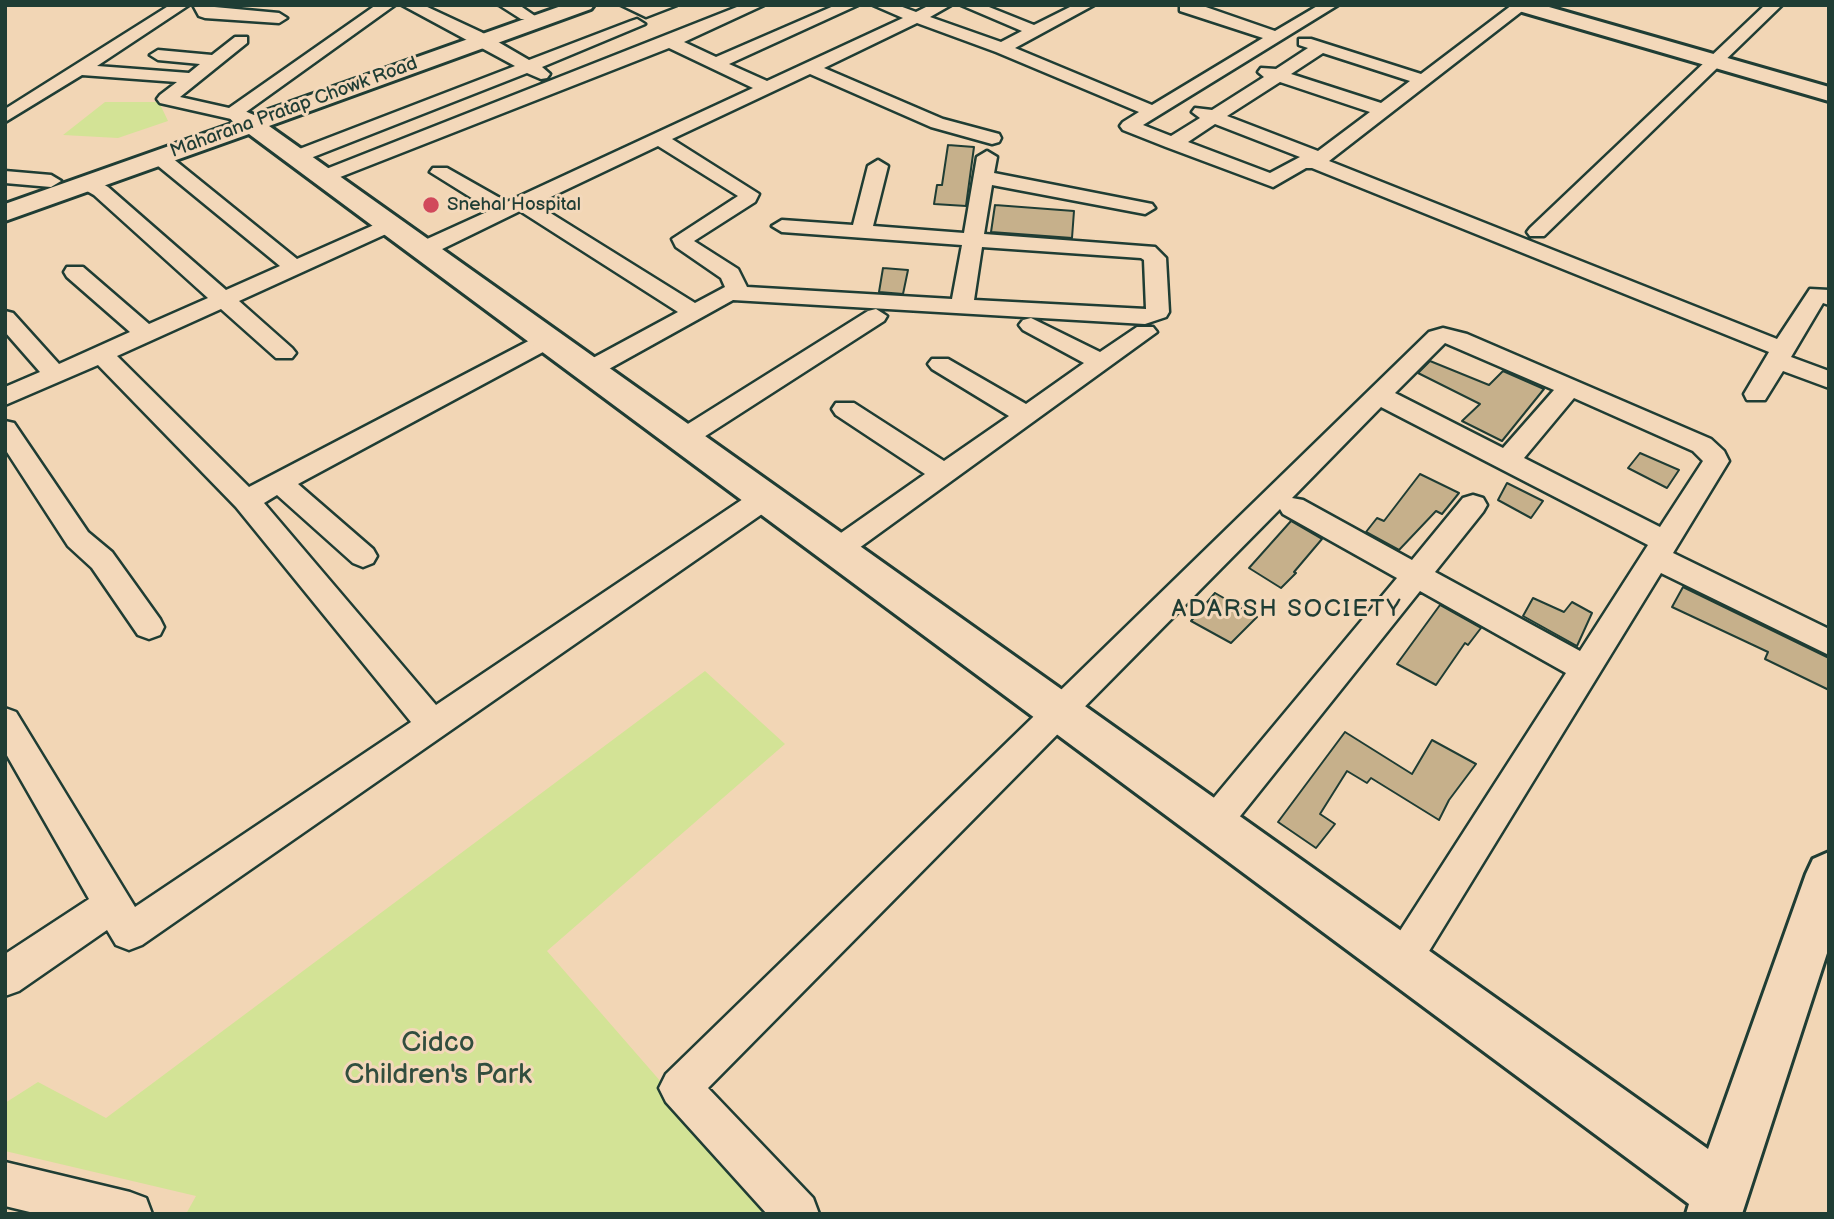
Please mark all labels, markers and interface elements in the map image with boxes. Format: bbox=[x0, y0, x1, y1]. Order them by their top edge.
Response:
street label: Maharana Pratap Chowk Road bbox=[167, 53, 421, 163]
place label: Snehal Hospital bbox=[447, 194, 581, 216]
marker: Snehal Hospital bbox=[421, 195, 441, 215]
district label: ADARSH SOCIETY bbox=[1173, 596, 1401, 624]
park label: Cidco Children's Park bbox=[344, 1027, 532, 1093]

